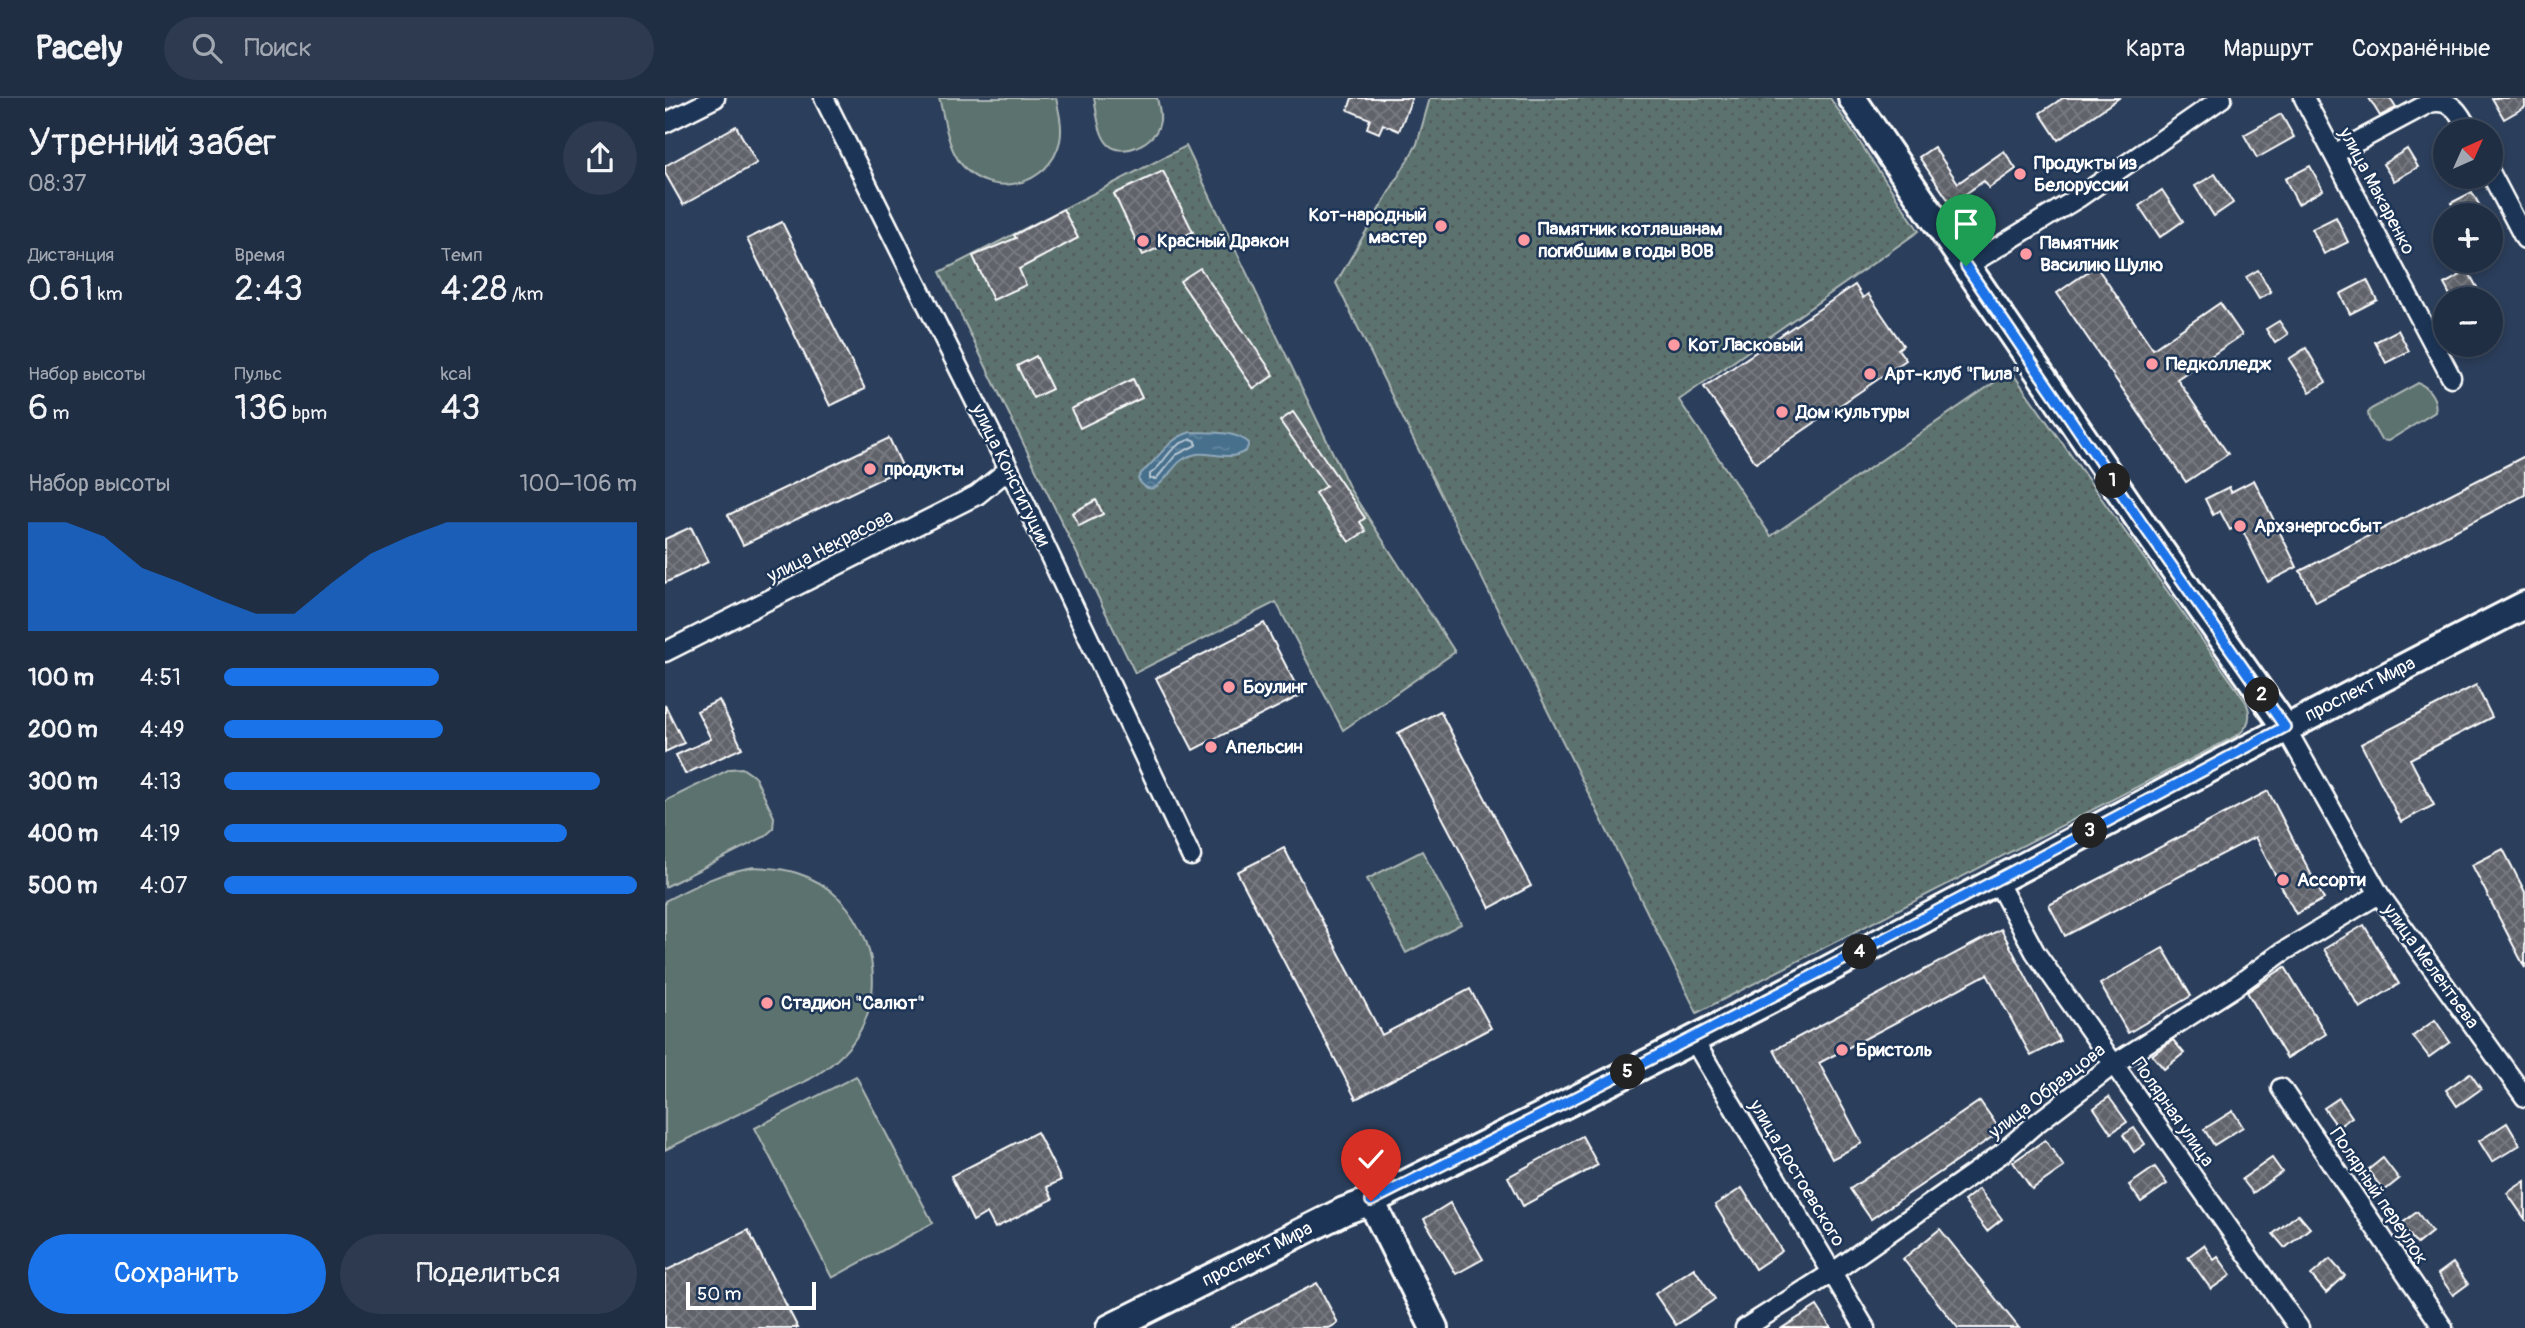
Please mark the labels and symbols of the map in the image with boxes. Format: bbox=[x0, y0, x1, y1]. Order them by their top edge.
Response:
north arrow bbox=[2433, 119, 2503, 189]
street label: улица Макаренко bbox=[2333, 122, 2421, 259]
place label: Продукты из Белоруссии bbox=[2034, 151, 2137, 197]
marker: Продукты из Белоруссии bbox=[2012, 166, 2028, 182]
pin bbox=[1936, 194, 1996, 266]
place label: Кот-народный мастер bbox=[1309, 203, 1427, 249]
place label: Памятник котлашанам погибшим в годы ВОВ bbox=[1538, 217, 1723, 263]
marker: Кот-народный мастер bbox=[1433, 218, 1449, 234]
place label: Красный Дракон bbox=[1157, 229, 1289, 253]
place label: Памятник Василию Шулю bbox=[2040, 231, 2164, 277]
marker: Памятник котлашанам погибшим в годы ВОВ bbox=[1516, 232, 1532, 248]
marker: Красный Дракон bbox=[1135, 233, 1151, 249]
marker: Памятник Василию Шулю bbox=[2018, 246, 2034, 262]
place label: Кот Ласковый bbox=[1688, 333, 1803, 357]
marker: Кот Ласковый bbox=[1666, 337, 1682, 353]
place label: Педколледж bbox=[2166, 352, 2272, 376]
marker: Педколледж bbox=[2144, 356, 2160, 372]
place label: Арт-клуб "Пила" bbox=[1884, 362, 2020, 386]
marker: Арт-клуб "Пила" bbox=[1862, 366, 1878, 382]
street label: улица Конституции bbox=[966, 399, 1056, 551]
place label: Дом культуры bbox=[1795, 400, 1910, 424]
marker: Дом культуры bbox=[1774, 404, 1790, 420]
place label: продукты bbox=[884, 457, 964, 481]
marker: продукты bbox=[862, 461, 878, 477]
pin: 1 bbox=[2095, 464, 2131, 498]
street label: улица Некрасова bbox=[762, 504, 897, 589]
place label: Архэнергосбыт bbox=[2254, 514, 2382, 538]
marker: Архэнергосбыт bbox=[2232, 518, 2248, 534]
street label: проспект Мира bbox=[2301, 651, 2419, 727]
place label: Боулинг bbox=[1243, 675, 1308, 699]
pin: 2 bbox=[2245, 678, 2279, 712]
marker: Боулинг bbox=[1221, 679, 1237, 695]
place label: Апельсин bbox=[1225, 735, 1303, 759]
marker: Апельсин bbox=[1203, 739, 1219, 755]
pin: 3 bbox=[2073, 814, 2107, 848]
place label: Ассорти bbox=[2297, 868, 2366, 892]
marker: Ассорти bbox=[2275, 872, 2291, 888]
street label: улица Мелентьева bbox=[2377, 898, 2485, 1034]
pin: 4 bbox=[1843, 934, 1877, 970]
place label: Стадион "Салют" bbox=[781, 991, 925, 1015]
marker: Стадион "Салют" bbox=[759, 995, 775, 1011]
place label: Бристоль bbox=[1856, 1038, 1933, 1062]
street label: улица Образцова bbox=[1983, 1038, 2110, 1145]
marker: Бристоль bbox=[1834, 1042, 1850, 1058]
street label: Полярная улица bbox=[2126, 1053, 2220, 1172]
pin: 5 bbox=[1611, 1054, 1646, 1090]
street label: улица Достоевского bbox=[1743, 1094, 1850, 1251]
street label: Полярный переулок bbox=[2324, 1123, 2434, 1269]
pin bbox=[1341, 1129, 1401, 1201]
street label: проспект Мира bbox=[1198, 1216, 1316, 1292]
scale bar bbox=[686, 1279, 815, 1311]

